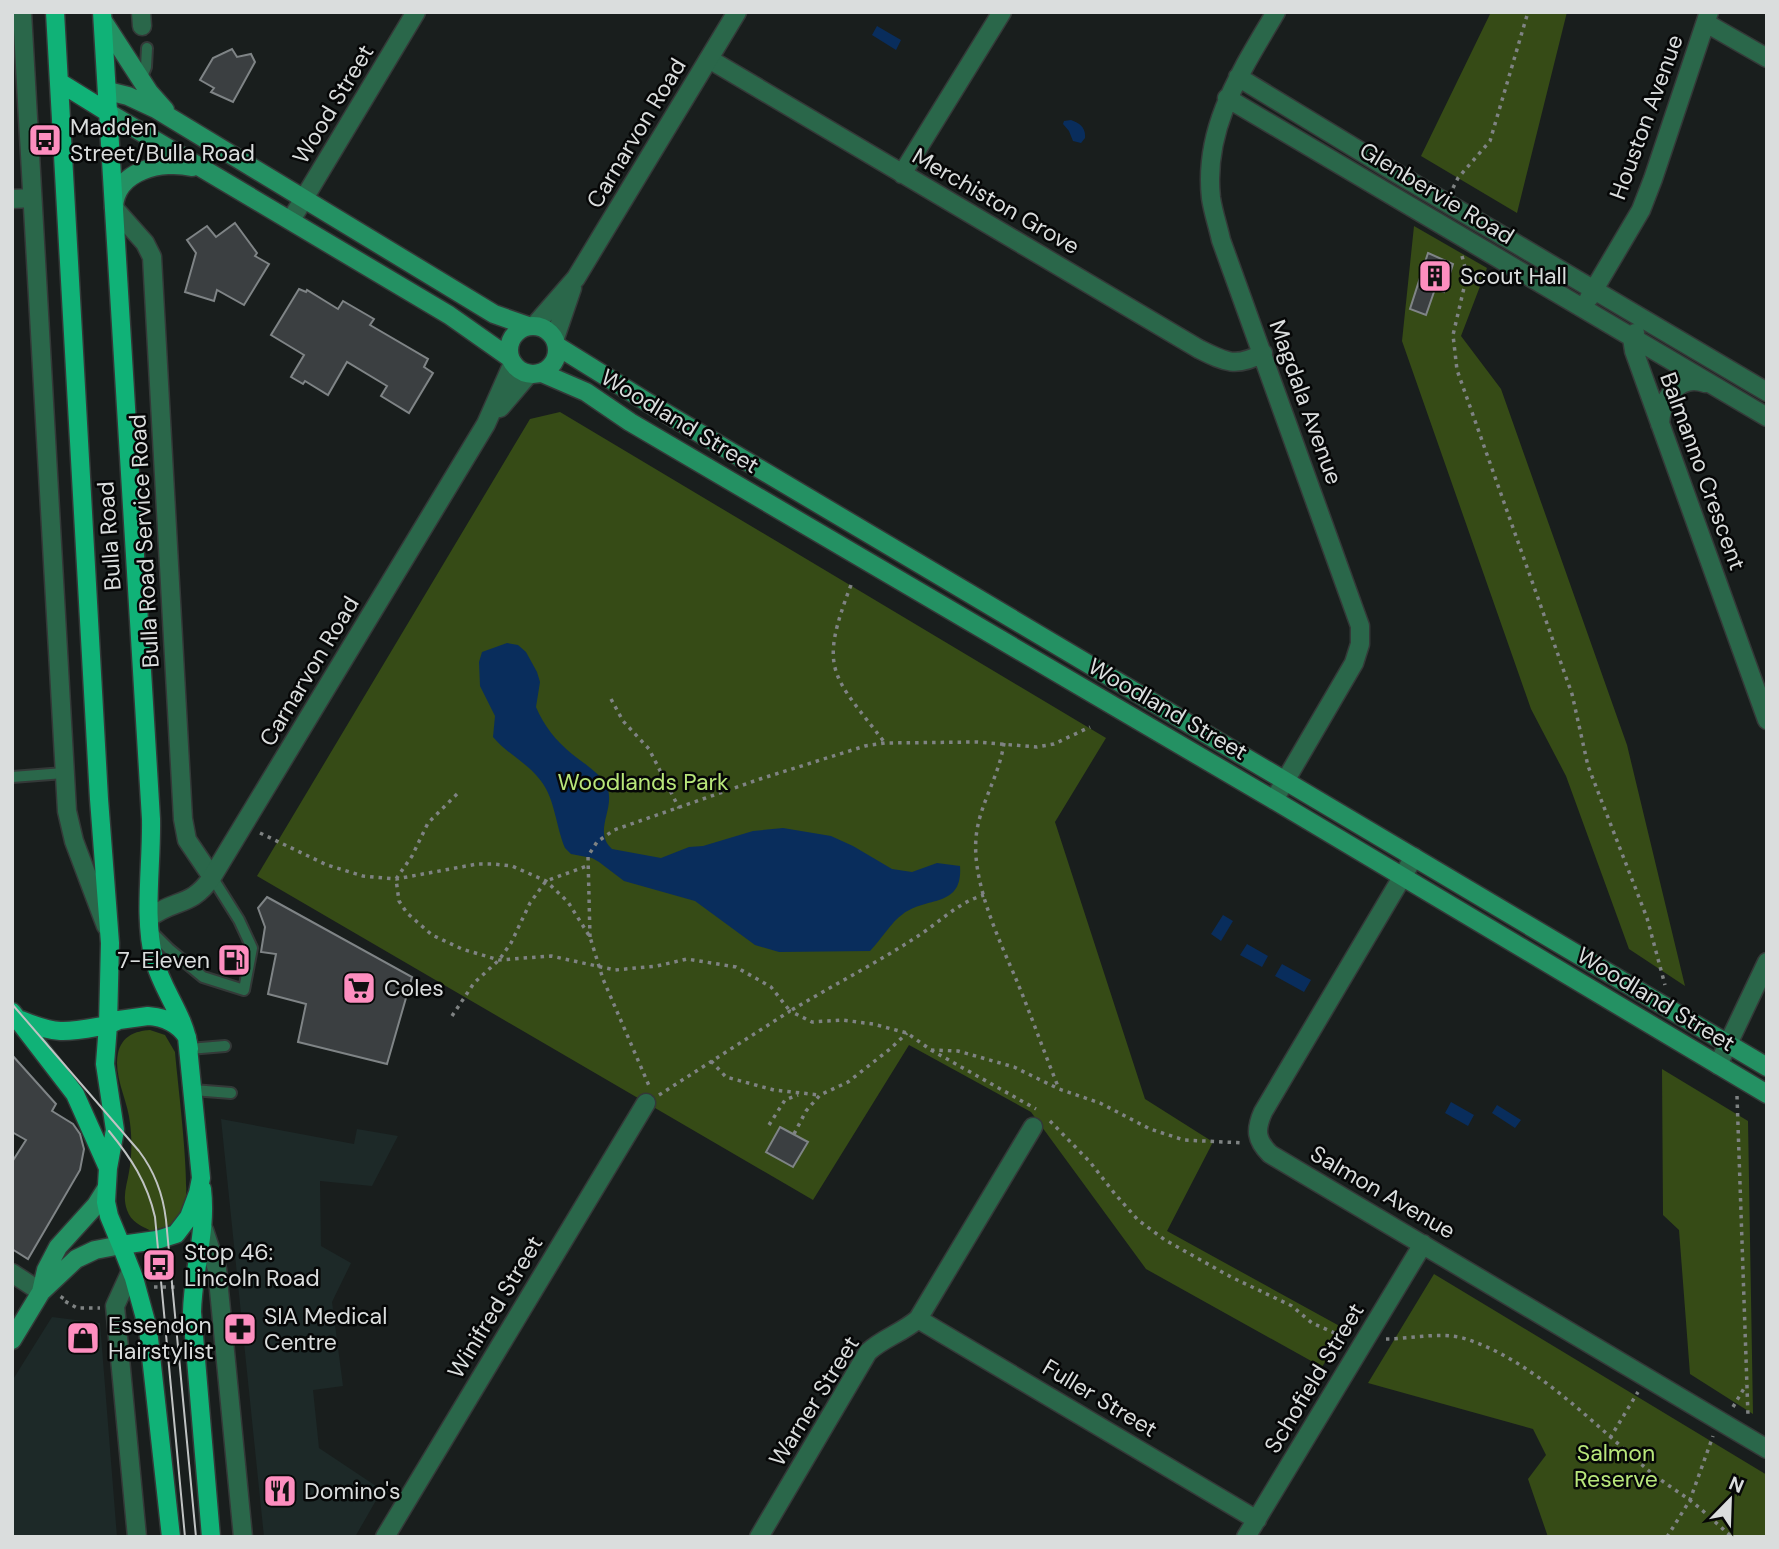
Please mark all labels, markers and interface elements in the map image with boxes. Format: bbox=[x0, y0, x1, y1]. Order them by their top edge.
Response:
street label: Houston Avenue bbox=[1602, 30, 1690, 204]
street label: Wood Street bbox=[286, 39, 380, 169]
street label: Carnarvon Road bbox=[579, 53, 693, 213]
place label: Madden Street/Bulla Road bbox=[70, 112, 255, 168]
bus stop icon: Madden Street/Bulla Road bbox=[26, 121, 64, 159]
street label: Glenbervie Road bbox=[1354, 135, 1520, 251]
street label: Merchiston Grove bbox=[907, 141, 1085, 261]
building icon: Scout Hall bbox=[1416, 257, 1454, 295]
place label: Scout Hall bbox=[1460, 261, 1567, 291]
street label: Magdala Avenue bbox=[1262, 316, 1350, 488]
street label: Woodland Street bbox=[595, 362, 765, 480]
street label: Balmanno Crescent bbox=[1653, 368, 1753, 574]
street label: Bulla Road Service Road bbox=[122, 413, 166, 669]
street label: Bulla Road bbox=[90, 480, 128, 592]
street label: Carnarvon Road bbox=[252, 591, 366, 751]
street label: Woodland Street bbox=[1083, 651, 1253, 767]
park label: Woodlands Park bbox=[557, 767, 729, 797]
street label: Woodland Street bbox=[1571, 940, 1741, 1058]
fuel station icon: 7-Eleven bbox=[215, 941, 253, 979]
place label: 7-Eleven bbox=[118, 945, 210, 975]
supermarket icon: Coles bbox=[340, 969, 378, 1007]
place label: Coles bbox=[384, 973, 444, 1003]
street label: Salmon Avenue bbox=[1305, 1138, 1461, 1246]
street label: Winifred Street bbox=[441, 1230, 549, 1384]
place label: Stop 46: Lincoln Road bbox=[184, 1237, 320, 1293]
bus stop icon: Stop 46: Lincoln Road bbox=[140, 1246, 178, 1284]
street label: Schofield Street bbox=[1257, 1297, 1371, 1459]
place label: SIA Medical Centre bbox=[264, 1301, 387, 1357]
place label: Essendon Hairstylist bbox=[108, 1310, 214, 1366]
pharmacy icon: SIA Medical Centre bbox=[221, 1310, 259, 1348]
shop icon: Essendon Hairstylist bbox=[64, 1319, 102, 1357]
street label: Warner Street bbox=[762, 1330, 866, 1472]
street label: Fuller Street bbox=[1037, 1352, 1163, 1444]
park label: Salmon Reserve bbox=[1574, 1438, 1658, 1494]
north arrow bbox=[1695, 1465, 1765, 1535]
text: N bbox=[1725, 1471, 1748, 1499]
restaurant icon: Domino's bbox=[261, 1472, 299, 1510]
place label: Domino's bbox=[304, 1476, 401, 1506]

